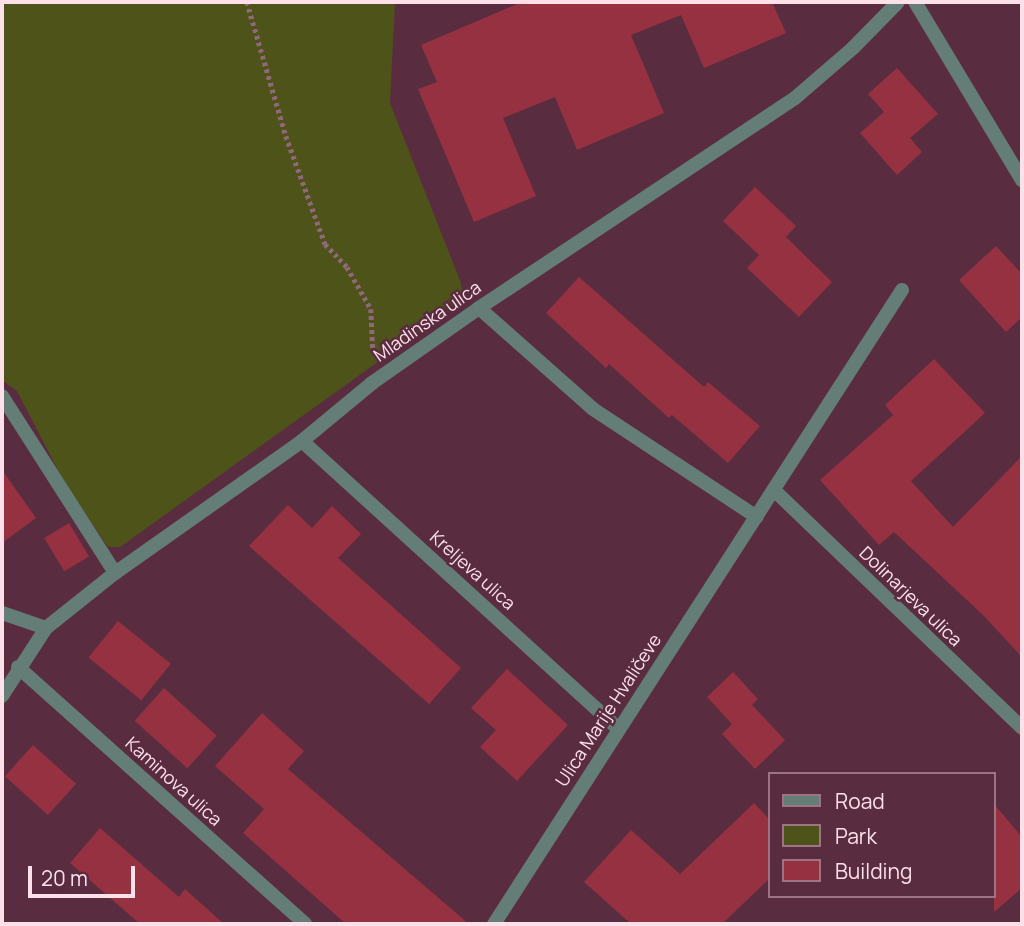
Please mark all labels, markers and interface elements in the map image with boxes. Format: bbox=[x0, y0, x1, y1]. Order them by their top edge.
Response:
street label: Mladinska ulica bbox=[369, 276, 485, 366]
street label: Kreljeva ulica bbox=[426, 526, 520, 614]
street label: Dolinarjeva ulica bbox=[855, 542, 967, 650]
street label: Ulica Marije Hvaličeve bbox=[551, 630, 665, 790]
street label: Kaminova ulica bbox=[121, 732, 227, 830]
legend bbox=[768, 772, 996, 898]
text: Road bbox=[835, 787, 885, 815]
text: Park bbox=[835, 822, 877, 850]
scale bar bbox=[32, 852, 138, 896]
text: Building bbox=[835, 857, 912, 885]
text: 20 m bbox=[41, 864, 88, 892]

